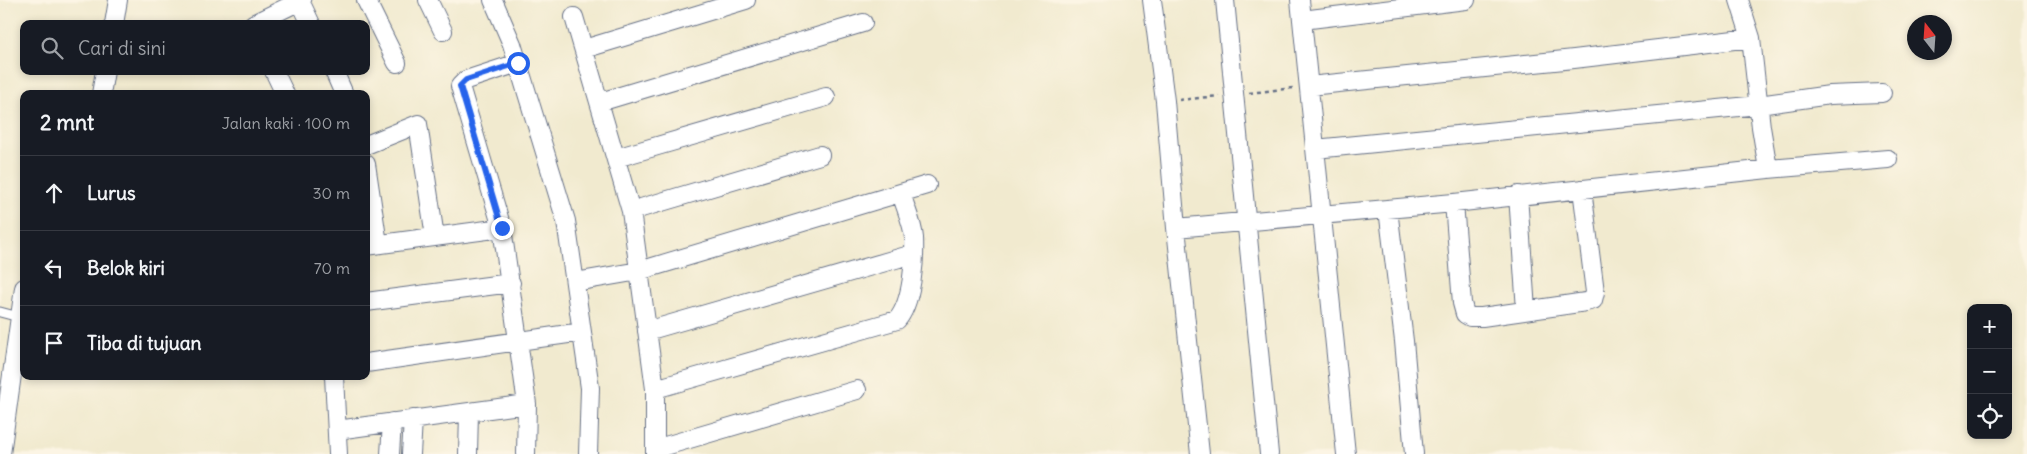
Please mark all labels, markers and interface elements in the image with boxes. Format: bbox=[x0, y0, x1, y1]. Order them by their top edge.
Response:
north arrow bbox=[1907, 15, 1952, 60]
search box bbox=[20, 20, 370, 75]
icon: search bbox=[38, 34, 66, 62]
text: Cari di sini bbox=[78, 36, 166, 60]
route start bbox=[507, 52, 530, 75]
text: 2 mnt bbox=[40, 109, 94, 136]
text: Jalan kaki · 100 m bbox=[222, 113, 350, 133]
icon: ahead bbox=[40, 179, 68, 207]
text: Lurus bbox=[87, 181, 136, 205]
text: 30 m bbox=[313, 183, 350, 203]
route end bbox=[491, 217, 514, 240]
icon: left bbox=[40, 254, 68, 282]
text: Belok kiri bbox=[87, 256, 165, 280]
text: 70 m bbox=[314, 258, 350, 278]
map controls bbox=[1967, 304, 2012, 439]
button: + bbox=[1967, 304, 2012, 349]
icon: arrive bbox=[40, 329, 68, 357]
text: Tiba di tujuan bbox=[87, 331, 202, 355]
button: − bbox=[1967, 349, 2012, 394]
button: locate bbox=[1967, 394, 2012, 439]

